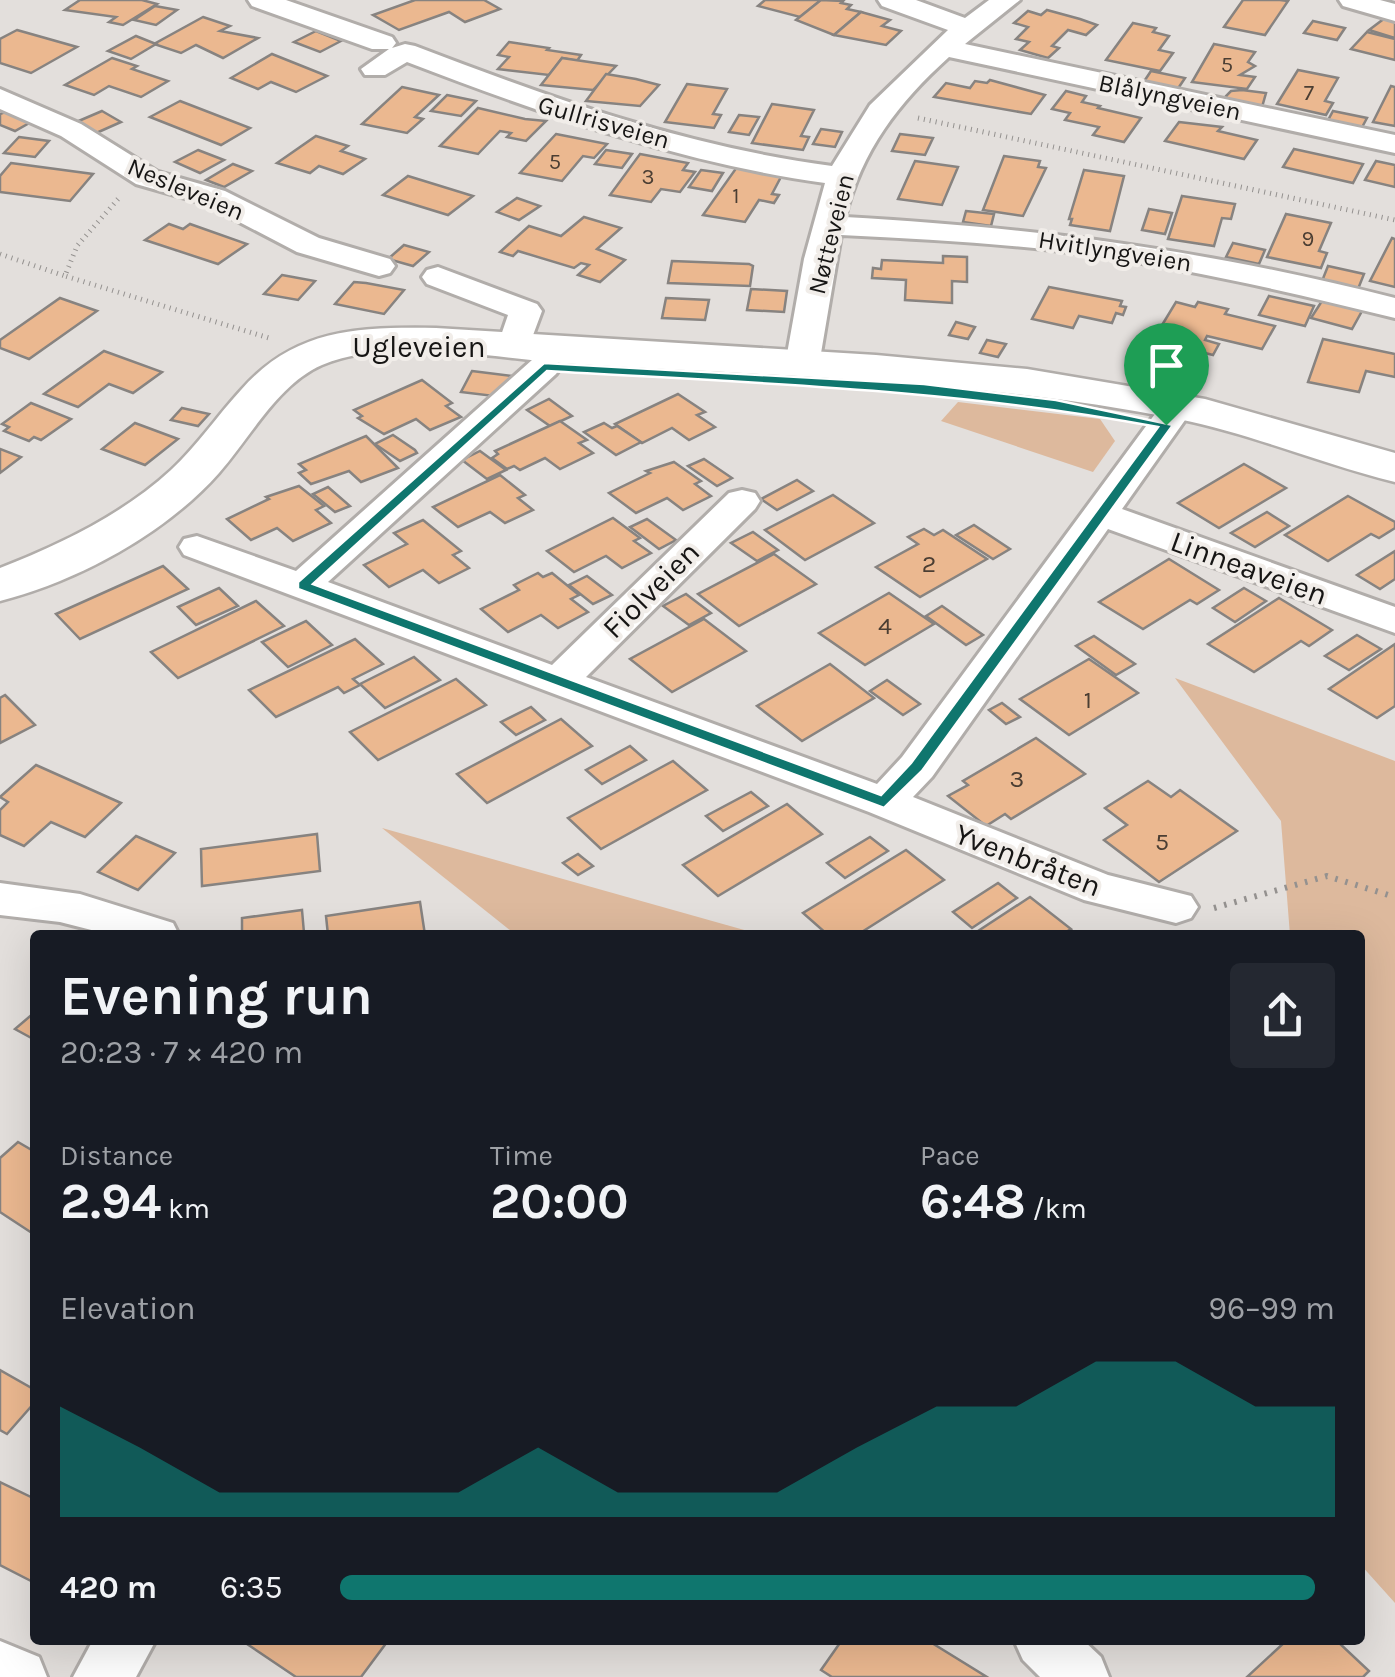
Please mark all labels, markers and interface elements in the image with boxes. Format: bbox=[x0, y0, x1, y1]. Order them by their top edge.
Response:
house number: 5 bbox=[1221, 52, 1233, 78]
street label: Blålyngveien bbox=[1096, 68, 1244, 126]
house number: 7 bbox=[1304, 80, 1314, 106]
street label: Gullrisveien bbox=[535, 89, 673, 155]
house number: 5 bbox=[549, 149, 561, 175]
street label: Nesleveien bbox=[123, 151, 249, 227]
house number: 3 bbox=[642, 164, 655, 190]
street label: Nøtteveien bbox=[802, 171, 860, 297]
house number: 1 bbox=[732, 183, 740, 209]
street label: Hvitlyngveien bbox=[1036, 225, 1194, 277]
house number: 9 bbox=[1302, 226, 1314, 252]
pin bbox=[1124, 323, 1209, 426]
street label: Ugleveien bbox=[352, 329, 486, 365]
icon: arrive bbox=[1139, 338, 1194, 393]
street label: Linneaveien bbox=[1166, 523, 1332, 613]
street label: Fiolveien bbox=[595, 534, 707, 646]
house number: 2 bbox=[922, 549, 936, 578]
house number: 4 bbox=[878, 611, 892, 640]
house number: 1 bbox=[1084, 685, 1092, 714]
house number: 3 bbox=[1010, 764, 1024, 793]
street label: Yvenbråten bbox=[950, 816, 1106, 904]
house number: 5 bbox=[1155, 827, 1169, 856]
button: share bbox=[1230, 963, 1335, 1068]
text: Evening run bbox=[60, 964, 373, 1028]
text: 20:23 · 7 × 420 m bbox=[60, 1034, 303, 1071]
text: Distance bbox=[60, 1139, 173, 1172]
text: Time bbox=[490, 1139, 553, 1172]
text: Pace bbox=[920, 1139, 980, 1172]
text: 2.94 bbox=[60, 1172, 161, 1231]
text: 20:00 bbox=[490, 1172, 629, 1231]
text: 6:48 bbox=[920, 1172, 1026, 1231]
text: km bbox=[161, 1192, 210, 1225]
text: /km bbox=[1026, 1192, 1087, 1225]
text: Elevation bbox=[60, 1290, 195, 1327]
text: 96–99 m bbox=[1208, 1290, 1335, 1327]
text: 420 m bbox=[60, 1569, 157, 1606]
text: 6:35 bbox=[220, 1569, 283, 1606]

